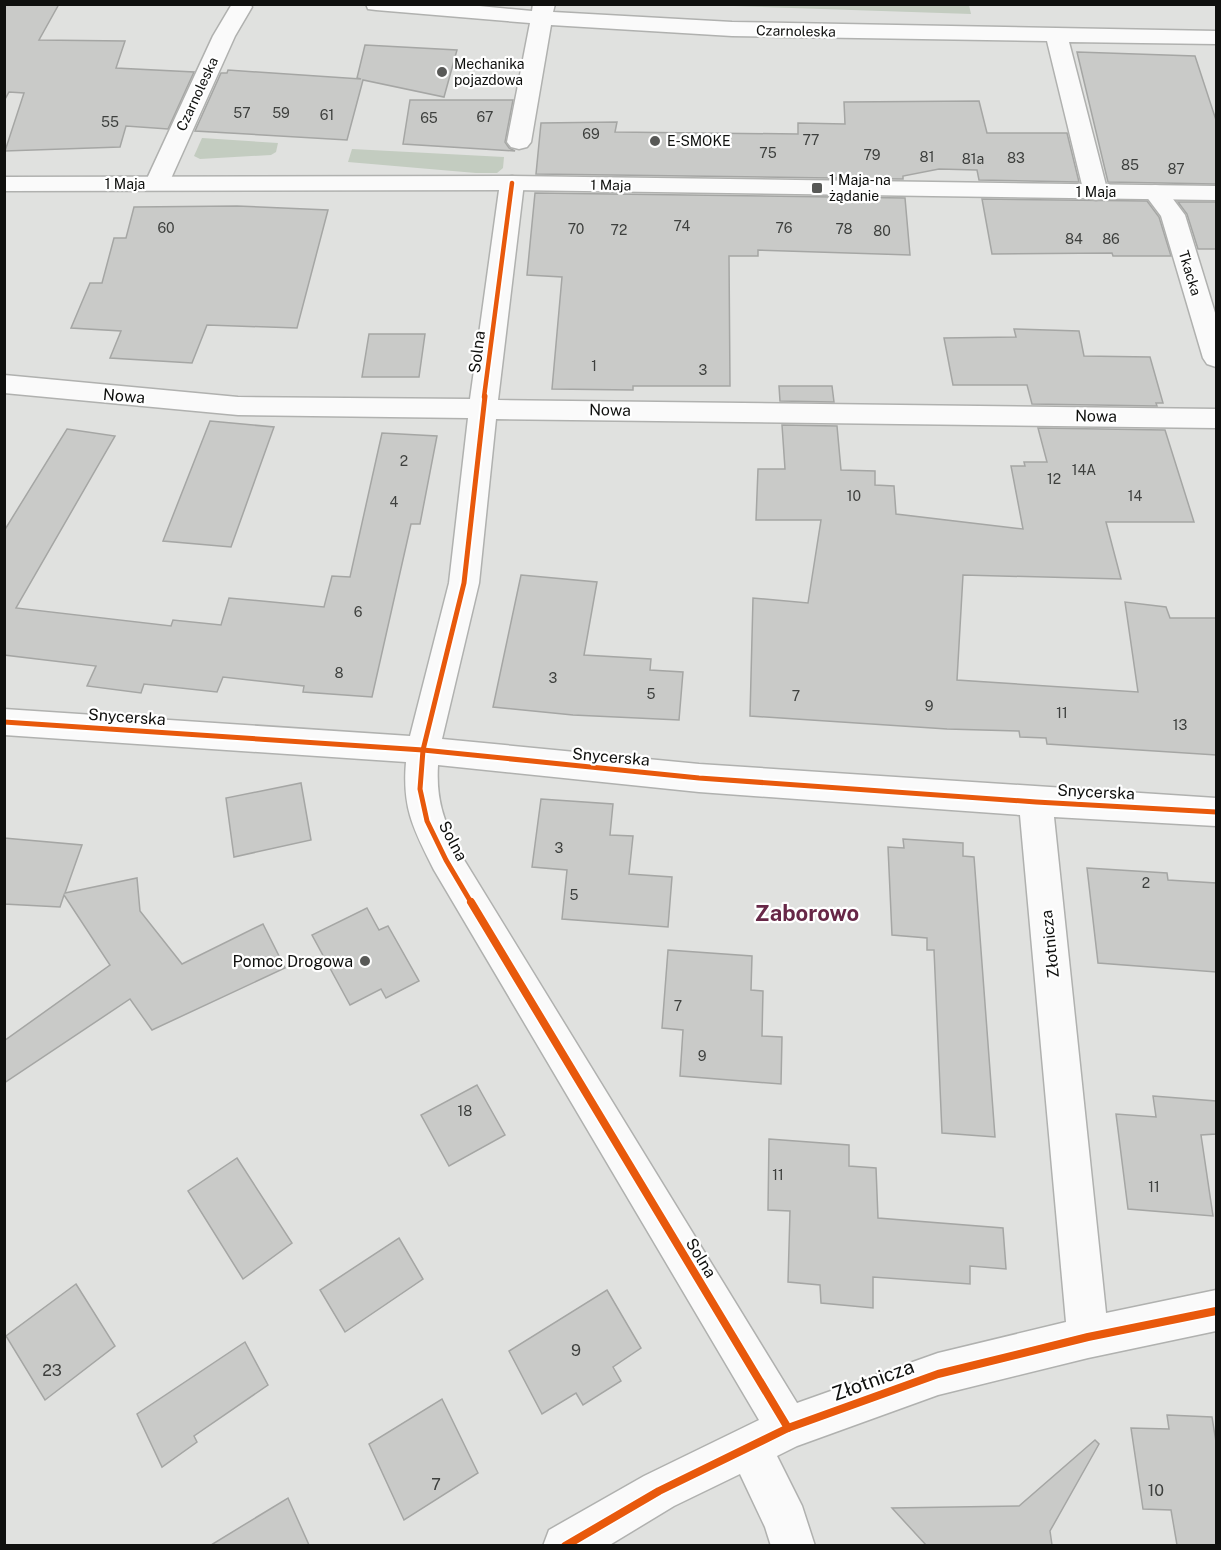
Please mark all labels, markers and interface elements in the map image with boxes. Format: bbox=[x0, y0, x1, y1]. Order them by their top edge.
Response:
street label: Czarnoleska bbox=[756, 22, 836, 40]
street label: Czarnoleska bbox=[173, 54, 221, 134]
place label: Mechanika pojazdowa bbox=[454, 56, 525, 88]
marker: Mechanika pojazdowa bbox=[435, 65, 449, 79]
house number: 57 bbox=[233, 105, 251, 121]
house number: 59 bbox=[272, 105, 290, 121]
house number: 61 bbox=[320, 107, 334, 123]
house number: 67 bbox=[477, 109, 493, 125]
house number: 65 bbox=[420, 110, 438, 126]
house number: 55 bbox=[101, 114, 119, 130]
house number: 69 bbox=[582, 126, 600, 142]
house number: 77 bbox=[803, 132, 820, 148]
place label: E-SMOKE bbox=[667, 133, 731, 149]
marker: E-SMOKE bbox=[648, 134, 662, 148]
house number: 75 bbox=[759, 145, 777, 161]
house number: 79 bbox=[864, 147, 881, 163]
house number: 81 bbox=[920, 149, 934, 165]
house number: 83 bbox=[1007, 150, 1025, 166]
house number: 81a bbox=[962, 151, 984, 167]
house number: 85 bbox=[1121, 157, 1139, 173]
house number: 87 bbox=[1167, 161, 1185, 177]
place label: 1 Maja-na żądanie bbox=[829, 172, 891, 204]
street label: 1 Maja bbox=[105, 176, 145, 192]
street label: 1 Maja bbox=[591, 177, 631, 193]
marker: 1 Maja-na żądanie bbox=[810, 181, 824, 195]
street label: 1 Maja bbox=[1076, 184, 1116, 200]
house number: 74 bbox=[674, 218, 691, 234]
house number: 60 bbox=[157, 220, 175, 236]
house number: 76 bbox=[776, 220, 793, 236]
house number: 70 bbox=[568, 221, 584, 237]
house number: 78 bbox=[835, 221, 853, 237]
house number: 72 bbox=[611, 222, 627, 238]
house number: 80 bbox=[873, 223, 891, 239]
house number: 84 bbox=[1065, 231, 1083, 247]
house number: 86 bbox=[1102, 231, 1120, 247]
street label: Tkacka bbox=[1176, 248, 1204, 298]
street label: Solna bbox=[465, 330, 489, 374]
house number: 1 bbox=[591, 358, 597, 374]
house number: 3 bbox=[699, 362, 708, 378]
street label: Nowa bbox=[102, 385, 146, 407]
street label: Nowa bbox=[589, 400, 631, 420]
street label: Nowa bbox=[1075, 406, 1117, 426]
house number: 2 bbox=[400, 453, 408, 469]
house number: 14A bbox=[1072, 462, 1096, 478]
house number: 12 bbox=[1047, 471, 1061, 487]
house number: 10 bbox=[847, 488, 861, 504]
house number: 14 bbox=[1128, 488, 1142, 504]
house number: 4 bbox=[390, 494, 399, 510]
house number: 6 bbox=[354, 604, 363, 620]
house number: 8 bbox=[334, 665, 344, 681]
house number: 3 bbox=[549, 670, 558, 686]
house number: 5 bbox=[647, 686, 656, 702]
house number: 7 bbox=[792, 688, 800, 704]
house number: 9 bbox=[925, 698, 934, 714]
street label: Snycerska bbox=[88, 705, 166, 729]
house number: 11 bbox=[1056, 705, 1068, 721]
house number: 13 bbox=[1173, 717, 1187, 733]
street label: Snycerska bbox=[571, 744, 651, 770]
street label: Snycerska bbox=[1057, 780, 1135, 804]
street label: Solna bbox=[435, 818, 471, 864]
house number: 3 bbox=[555, 840, 564, 856]
house number: 2 bbox=[1142, 875, 1150, 891]
house number: 5 bbox=[570, 887, 579, 903]
district label: Zaborowo bbox=[755, 900, 859, 926]
street label: Złotnicza bbox=[1037, 909, 1063, 979]
place label: Pomoc Drogowa bbox=[233, 952, 353, 971]
marker: Pomoc Drogowa bbox=[358, 954, 372, 968]
house number: 7 bbox=[674, 998, 682, 1014]
house number: 9 bbox=[698, 1048, 707, 1064]
house number: 18 bbox=[458, 1103, 472, 1119]
house number: 11 bbox=[772, 1167, 784, 1183]
house number: 11 bbox=[1148, 1179, 1160, 1195]
street label: Solna bbox=[682, 1235, 720, 1281]
house number: 9 bbox=[571, 1341, 581, 1360]
street label: Złotnicza bbox=[829, 1354, 917, 1406]
house number: 23 bbox=[42, 1361, 62, 1380]
house number: 7 bbox=[431, 1475, 441, 1494]
house number: 10 bbox=[1148, 1481, 1164, 1500]

